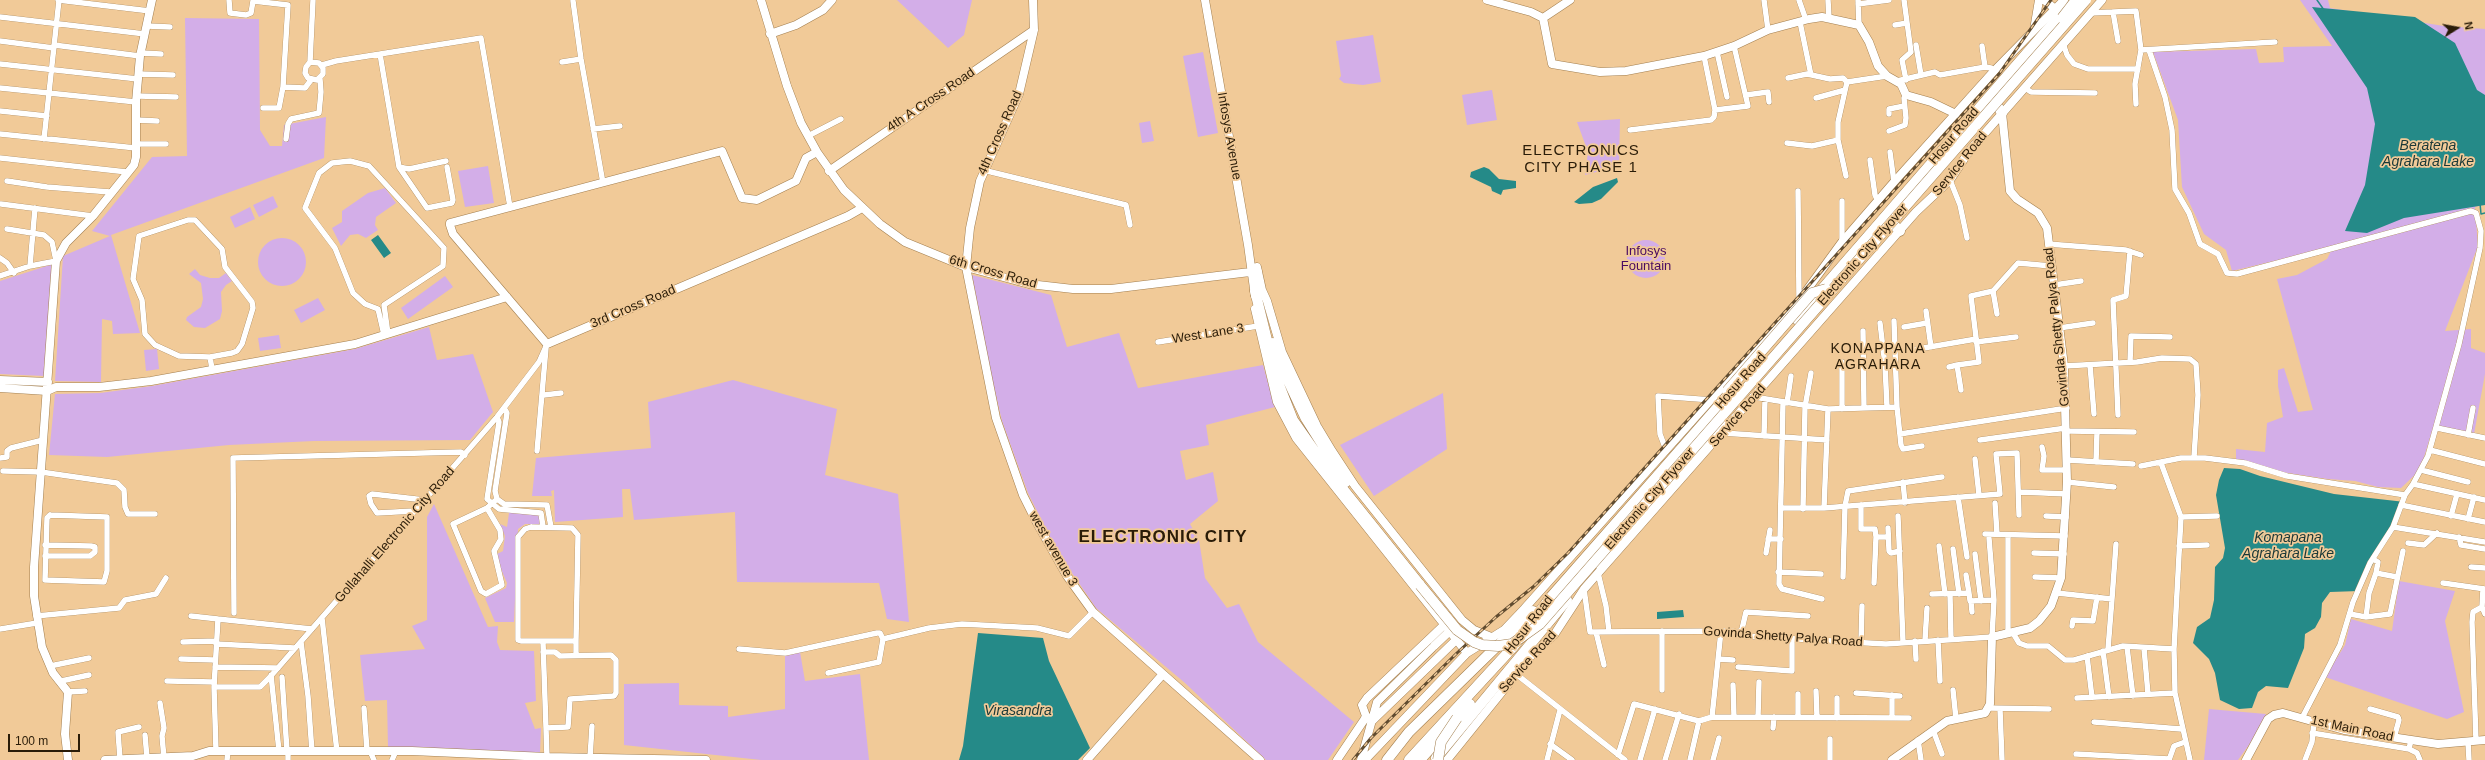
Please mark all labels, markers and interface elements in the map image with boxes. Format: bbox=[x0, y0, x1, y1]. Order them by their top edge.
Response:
north arrow bbox=[2437, 8, 2477, 48]
text: N bbox=[2462, 21, 2475, 31]
street label: 4th A Cross Road bbox=[884, 65, 978, 135]
street label: 4th Cross Road bbox=[975, 89, 1025, 177]
street label: Infosys Avenue bbox=[1214, 91, 1244, 181]
street label: Hosur Road bbox=[1926, 104, 1982, 168]
street label: Service Road bbox=[1929, 129, 1991, 199]
water label: Beratena Agrahara Lake bbox=[2382, 138, 2474, 170]
district label: ELECTRONICS CITY PHASE 1 bbox=[1522, 142, 1640, 177]
street label: Electronic City Flyover bbox=[1815, 201, 1911, 309]
park label: Infosys Fountain bbox=[1621, 243, 1671, 274]
street label: Govinda Shetty Palya Road bbox=[2041, 247, 2073, 407]
street label: 6th Cross Road bbox=[947, 252, 1039, 292]
street label: 3rd Cross Road bbox=[588, 282, 678, 332]
street label: West Lane 3 bbox=[1171, 321, 1245, 347]
district label: KONAPPANA AGRAHARA bbox=[1830, 341, 1926, 374]
street label: Hosur Road bbox=[1712, 350, 1770, 412]
street label: Service Road bbox=[1707, 381, 1769, 451]
street label: Electronic City Flyover bbox=[1602, 445, 1698, 553]
street label: Gollahalli Electronic City Road bbox=[332, 464, 458, 606]
street label: west avenue 3 bbox=[1025, 509, 1081, 589]
district label: ELECTRONIC CITY bbox=[1079, 527, 1247, 547]
water label: Komapana Agrahara Lake bbox=[2242, 530, 2334, 562]
street label: Hosur Road bbox=[1502, 593, 1556, 657]
street label: Govinda Shetty Palya Road bbox=[1703, 624, 1863, 650]
street label: Service Road bbox=[1496, 628, 1560, 696]
water label: Virasandra bbox=[984, 703, 1052, 719]
street label: 1st Main Road bbox=[2309, 713, 2395, 745]
scale bar bbox=[10, 726, 82, 752]
text: 100 m bbox=[15, 734, 48, 748]

